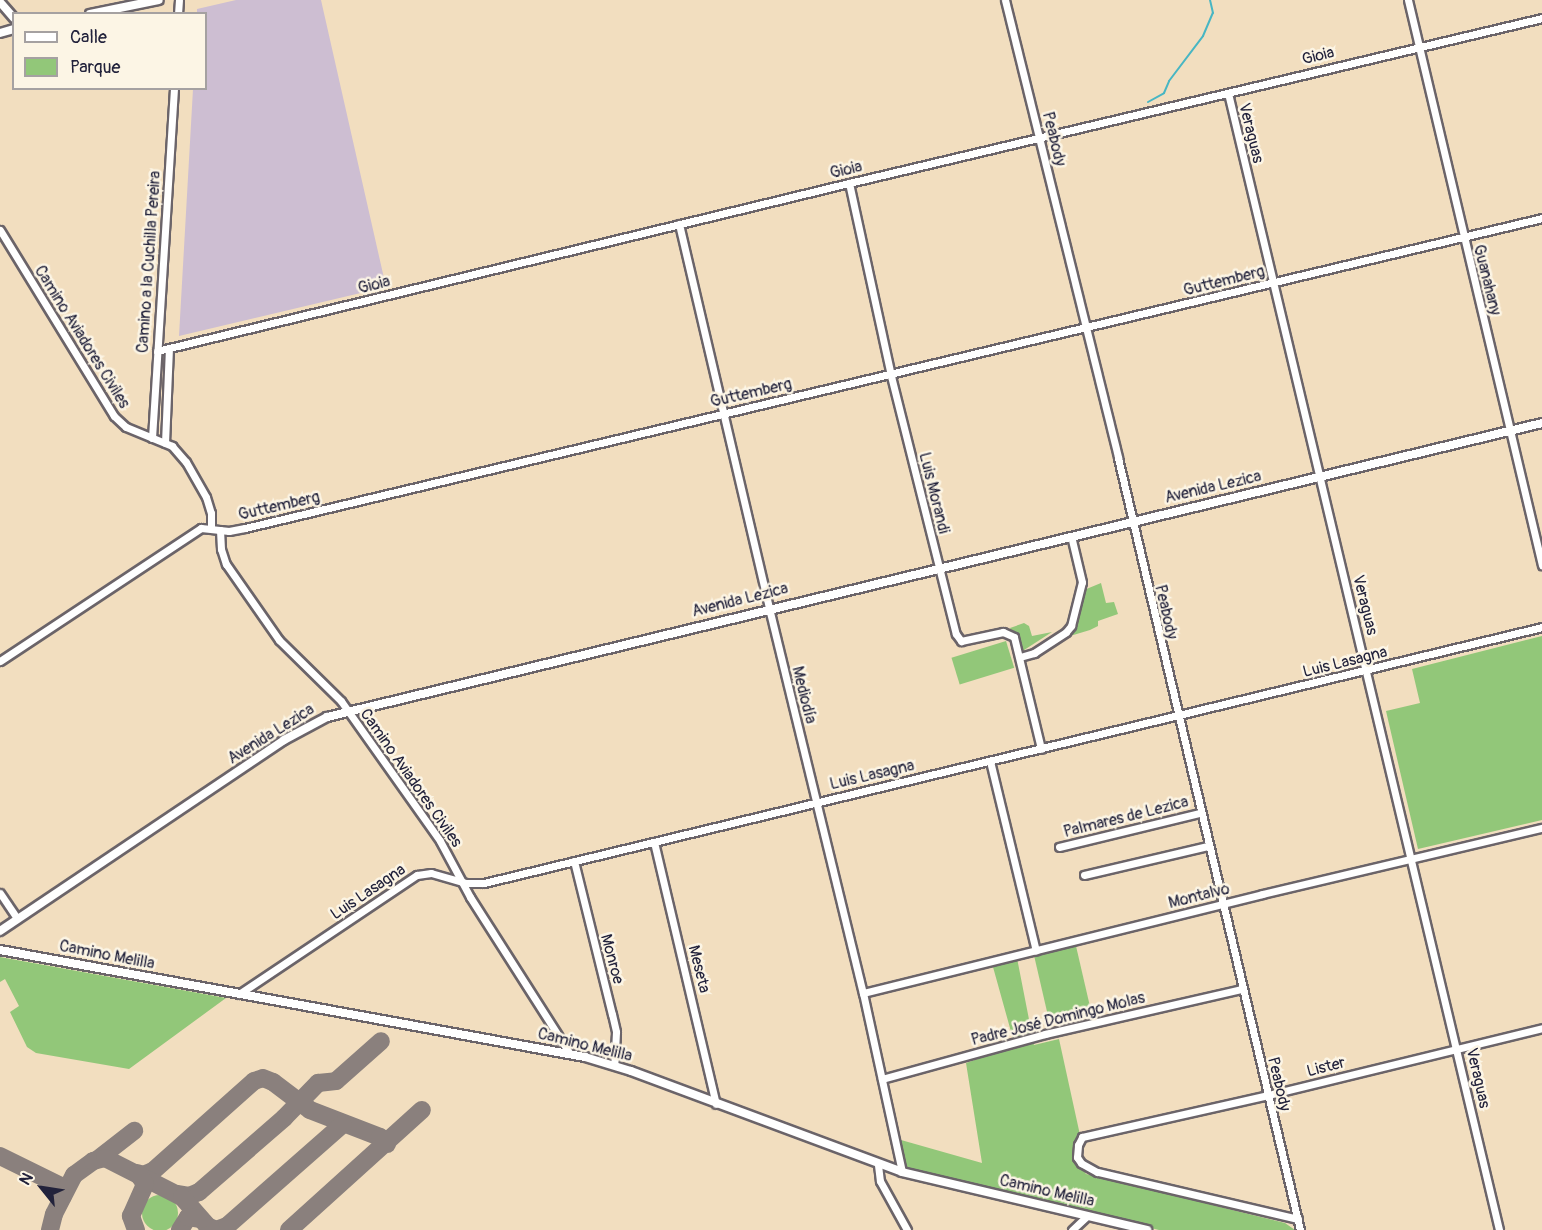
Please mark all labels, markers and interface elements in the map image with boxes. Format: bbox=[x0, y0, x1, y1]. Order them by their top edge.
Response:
legend bbox=[12, 12, 207, 90]
text: Calle bbox=[70, 26, 107, 49]
street label: Gioia bbox=[1300, 43, 1336, 69]
text: Parque bbox=[70, 56, 120, 79]
street label: Veraguas bbox=[1234, 101, 1268, 165]
street label: Peabody bbox=[1038, 110, 1070, 168]
street label: Gioia bbox=[828, 157, 864, 183]
street label: Camino a la Cuchilla Pereira bbox=[133, 170, 165, 354]
street label: Guanahany bbox=[1469, 243, 1505, 317]
street label: Camino Aviadores Civiles bbox=[30, 262, 134, 412]
street label: Guttemberg bbox=[1181, 262, 1267, 300]
street label: Gioia bbox=[356, 272, 392, 298]
street label: Guttemberg bbox=[708, 374, 794, 412]
street label: Luis Morandi bbox=[915, 450, 953, 536]
street label: Avenida Lezica bbox=[1163, 467, 1263, 507]
street label: Guttemberg bbox=[236, 487, 322, 525]
street label: Veraguas bbox=[1348, 573, 1382, 637]
street label: Avenida Lezica bbox=[690, 579, 790, 621]
street label: Peabody bbox=[1150, 583, 1182, 641]
street label: Luis Lasagna bbox=[1301, 642, 1389, 682]
street label: Mediodía bbox=[788, 664, 820, 726]
street label: Avenida Lezica bbox=[224, 700, 318, 768]
street label: Camino Aviadores Civiles bbox=[356, 705, 466, 851]
street label: Luis Lasagna bbox=[828, 756, 916, 794]
street label: Palmares de Lezica bbox=[1062, 792, 1190, 842]
street label: Luis Lasagna bbox=[327, 860, 409, 924]
street label: Montalvo bbox=[1166, 879, 1232, 913]
street label: Monroe bbox=[596, 932, 628, 986]
street label: Camino Melilla bbox=[58, 936, 156, 974]
street label: Meseta bbox=[684, 943, 714, 995]
street label: Padre José Domingo Molas bbox=[969, 988, 1147, 1050]
street label: Camino Melilla bbox=[536, 1024, 634, 1066]
street label: Veraguas bbox=[1462, 1046, 1494, 1110]
street label: Lister bbox=[1305, 1053, 1347, 1081]
street label: Peabody bbox=[1263, 1055, 1295, 1113]
north arrow bbox=[12, 1158, 72, 1218]
text: N bbox=[15, 1169, 38, 1189]
street label: Camino Melilla bbox=[998, 1171, 1096, 1211]

